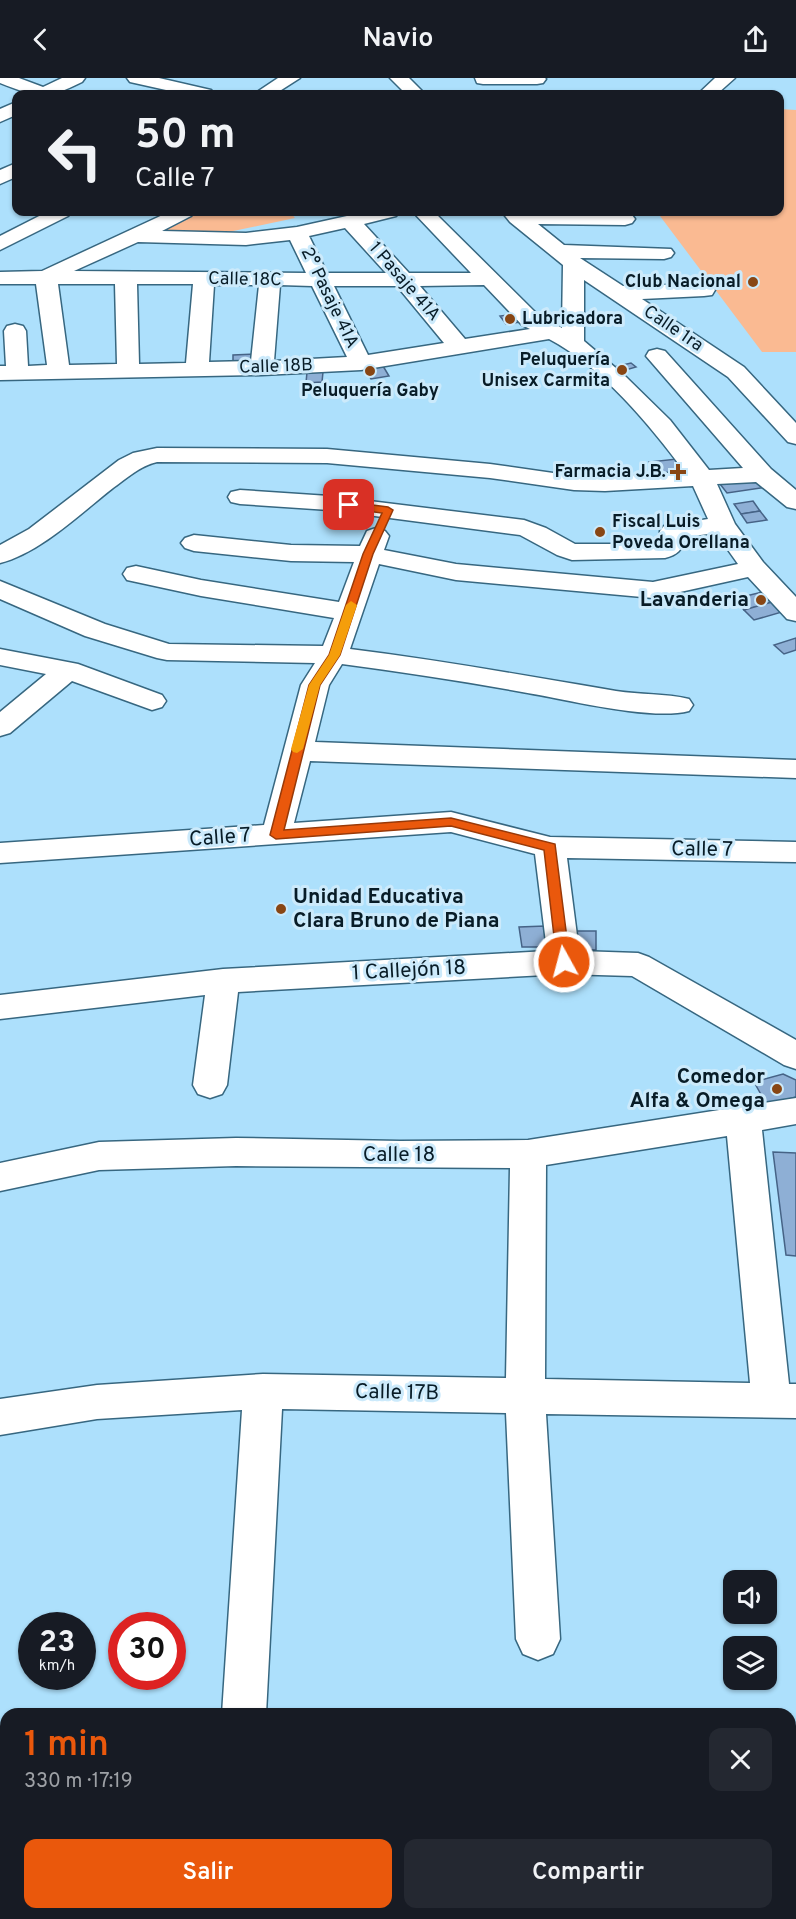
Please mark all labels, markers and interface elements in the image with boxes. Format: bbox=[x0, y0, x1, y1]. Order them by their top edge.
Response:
text: Navio bbox=[363, 22, 433, 56]
icon: back bbox=[24, 23, 57, 56]
icon: share bbox=[739, 23, 772, 56]
text: 50 m bbox=[135, 110, 236, 163]
icon: left bbox=[36, 114, 114, 192]
text: Calle 7 bbox=[135, 162, 215, 196]
street label: 1 Pasaje 41A bbox=[363, 238, 445, 326]
street label: 2° Pasaje 41A bbox=[295, 244, 363, 352]
street label: Calle 18C bbox=[208, 268, 282, 292]
place label: Club Nacional bbox=[625, 271, 741, 294]
marker: Club Nacional bbox=[746, 275, 760, 289]
street label: Calle 1ra bbox=[639, 301, 707, 357]
place label: Lubricadora bbox=[522, 308, 623, 331]
marker: Lubricadora bbox=[503, 312, 517, 326]
place label: Peluquería Unisex Carmita bbox=[482, 349, 610, 393]
street label: Calle 18B bbox=[239, 354, 313, 380]
marker: Peluquería Unisex Carmita bbox=[615, 363, 629, 377]
marker: Peluquería Gaby bbox=[363, 364, 377, 378]
place label: Peluquería Gaby bbox=[301, 380, 439, 403]
place label: Farmacia J.B. bbox=[554, 461, 666, 484]
marker: Farmacia J.B. bbox=[671, 465, 685, 479]
pin bbox=[323, 479, 374, 530]
icon: arrive bbox=[332, 488, 365, 521]
place label: Fiscal Luis Poveda Orellana bbox=[612, 511, 750, 555]
marker: Fiscal Luis Poveda Orellana bbox=[593, 525, 607, 539]
place label: Lavanderia bbox=[640, 587, 749, 614]
marker: Lavanderia bbox=[754, 593, 768, 607]
street label: Calle 7 bbox=[188, 822, 252, 854]
street label: Calle 7 bbox=[671, 836, 733, 864]
place label: Unidad Educativa Clara Bruno de Piana bbox=[293, 884, 500, 935]
marker: Unidad Educativa Clara Bruno de Piana bbox=[274, 902, 288, 916]
position arrow bbox=[532, 930, 596, 994]
street label: 1 Callejón 18 bbox=[351, 955, 467, 987]
place label: Comedor Alfa & Omega bbox=[630, 1064, 765, 1115]
marker: Comedor Alfa & Omega bbox=[770, 1082, 784, 1096]
street label: Calle 18 bbox=[363, 1142, 435, 1169]
street label: Calle 17B bbox=[355, 1379, 439, 1407]
map controls bbox=[723, 1570, 777, 1690]
button: sound bbox=[723, 1570, 777, 1624]
speed limit sign: 30 bbox=[108, 1612, 186, 1690]
text: 23 bbox=[39, 1625, 75, 1662]
button: layers bbox=[723, 1636, 777, 1690]
text: km/h bbox=[39, 1657, 75, 1676]
text: 1 min bbox=[24, 1723, 109, 1769]
button: close bbox=[709, 1728, 772, 1791]
text: 330 m · 17:19 bbox=[24, 1769, 133, 1795]
button: Salir bbox=[24, 1839, 392, 1908]
button: Compartir bbox=[404, 1839, 772, 1908]

